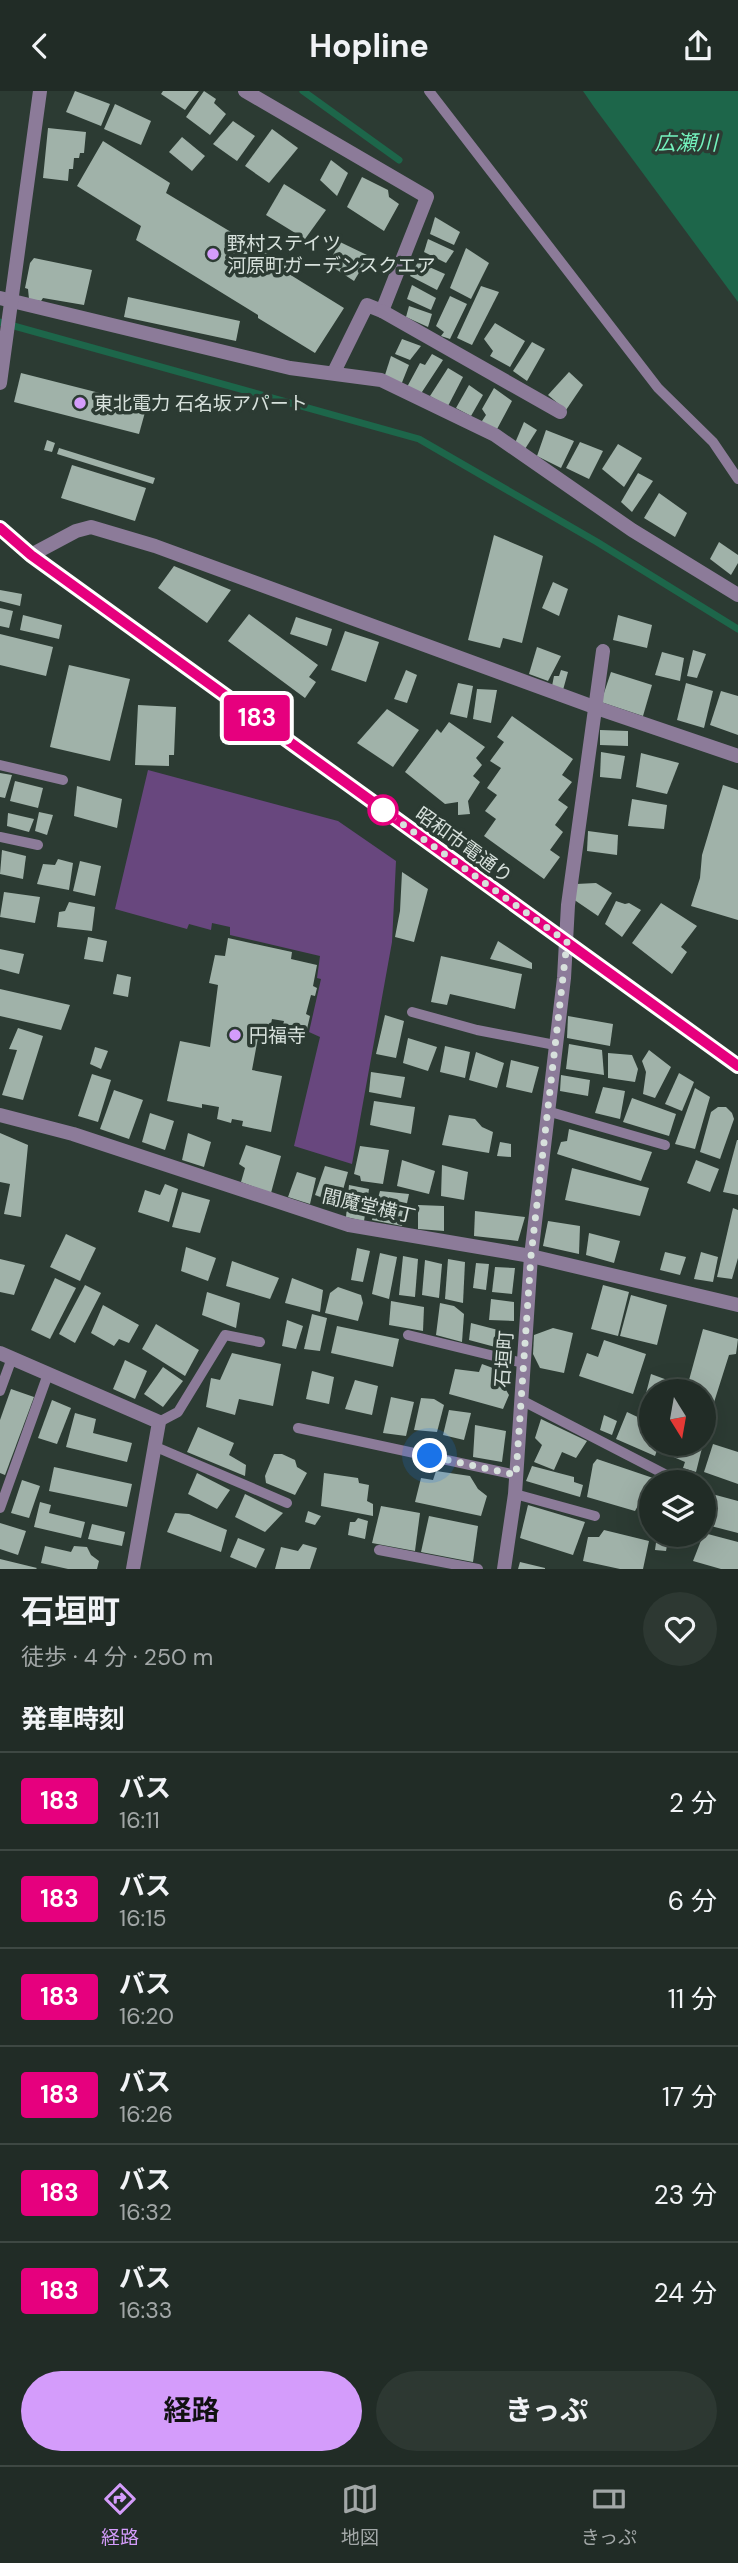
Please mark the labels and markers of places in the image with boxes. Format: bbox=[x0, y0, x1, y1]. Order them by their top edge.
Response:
place label: 野村ステイツ 河原町ガーデンスクエア bbox=[227, 231, 436, 278]
marker: 野村ステイツ 河原町ガーデンスクエア bbox=[205, 246, 221, 262]
place label: 東北電力 石名坂アパート bbox=[94, 391, 308, 416]
marker: 東北電力 石名坂アパート bbox=[72, 395, 88, 411]
unlabelled marker bbox=[368, 795, 398, 825]
place label: 円福寺 bbox=[249, 1023, 306, 1048]
marker: 円福寺 bbox=[227, 1027, 243, 1043]

